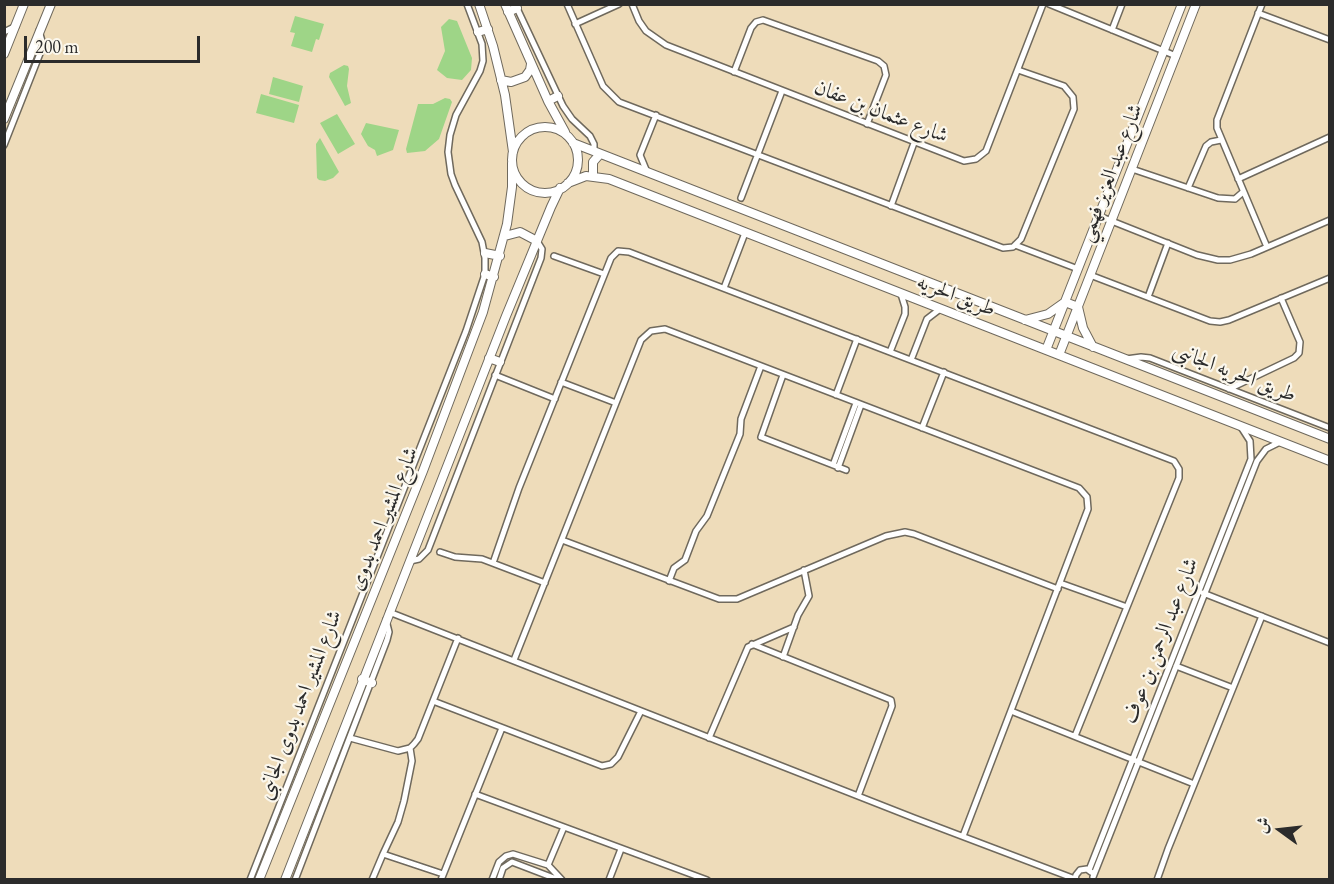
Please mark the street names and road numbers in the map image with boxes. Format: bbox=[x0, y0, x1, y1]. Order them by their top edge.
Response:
street label: شارع عثمان بن عفان bbox=[811, 75, 951, 149]
street label: شارع عبد العزيز فهمي bbox=[1073, 101, 1149, 245]
street label: طريق الحريه bbox=[913, 270, 999, 322]
street label: طريق الحريه الجانبى bbox=[1169, 338, 1299, 408]
street label: شارع المشير احمد بدوى bbox=[344, 444, 424, 594]
street label: شارع عبد الرحمن بن عوف bbox=[1118, 555, 1204, 727]
street label: شارع المشير احمد بدوى الجانبى bbox=[252, 607, 348, 803]

